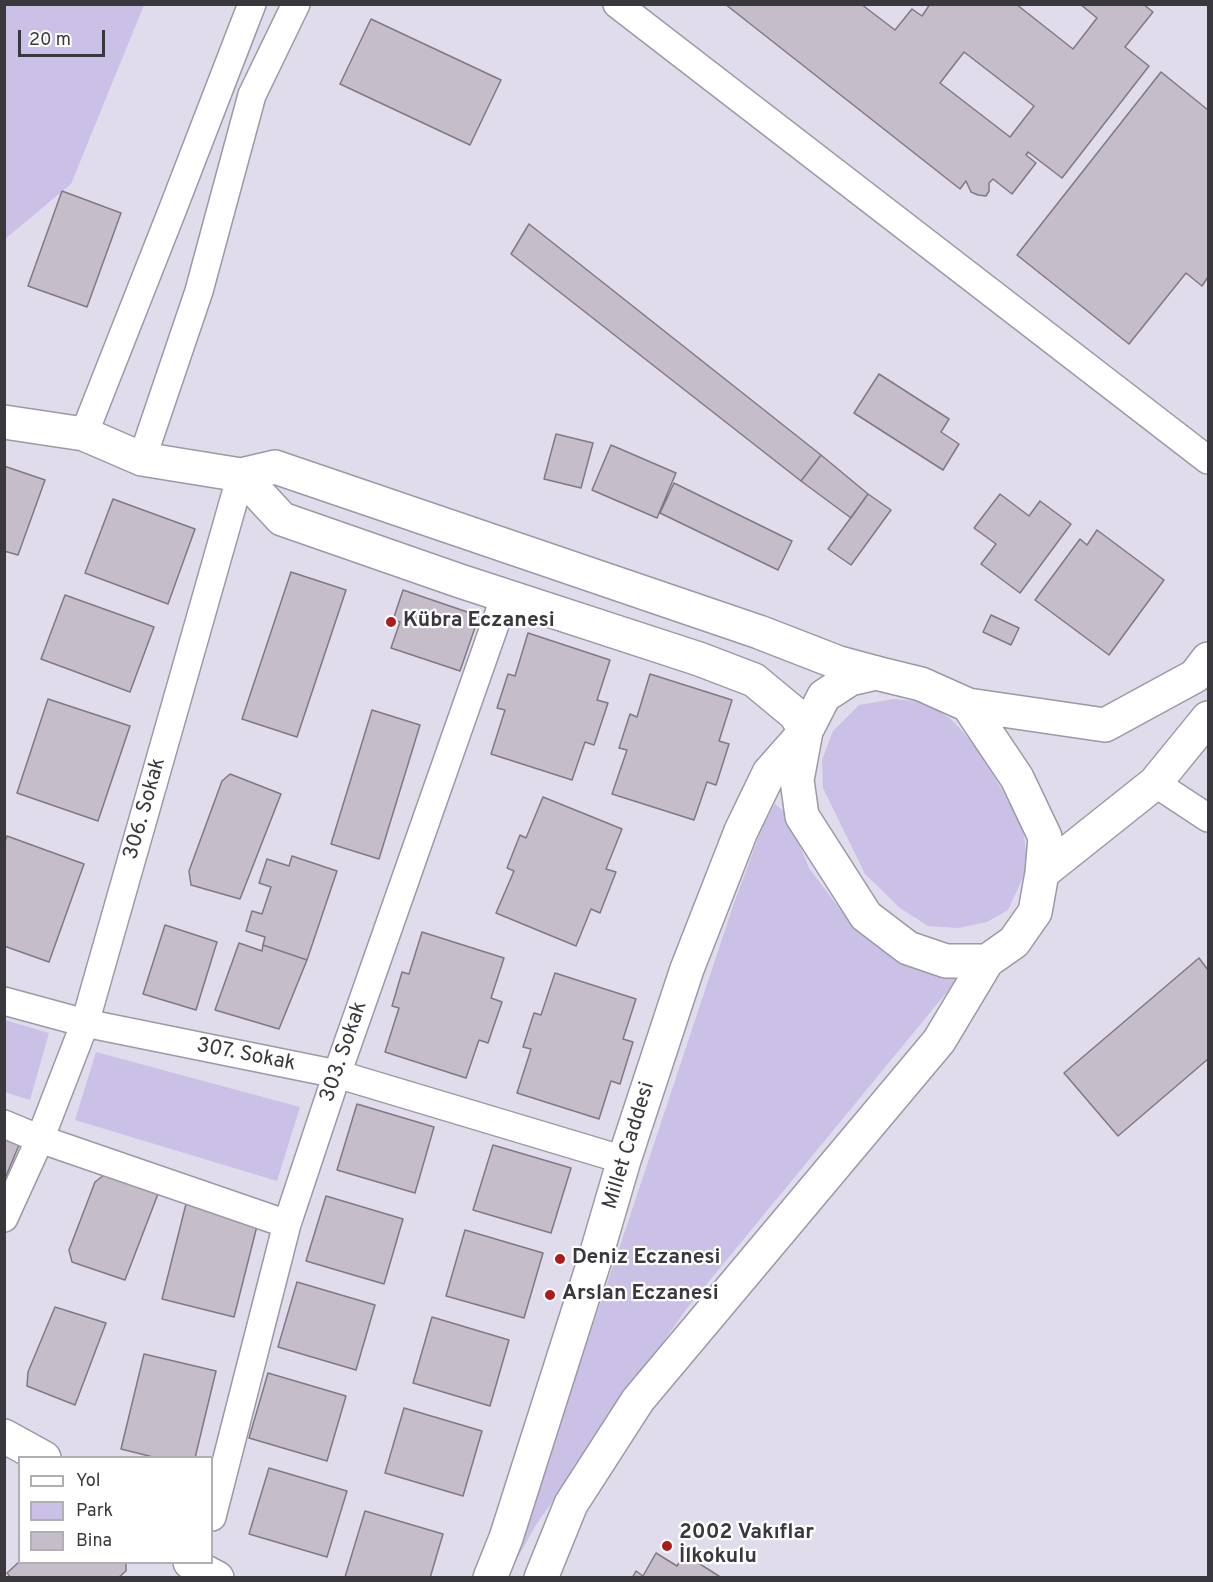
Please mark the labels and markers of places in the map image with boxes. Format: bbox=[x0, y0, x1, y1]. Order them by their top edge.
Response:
place label: Kübra Eczanesi bbox=[403, 609, 555, 635]
marker: Kübra Eczanesi bbox=[384, 615, 398, 629]
place label: Deniz Eczanesi bbox=[572, 1246, 720, 1272]
marker: Deniz Eczanesi bbox=[553, 1252, 567, 1266]
place label: Arslan Eczanesi bbox=[562, 1282, 719, 1308]
marker: Arslan Eczanesi bbox=[543, 1288, 557, 1302]
place label: 2002 Vakıflar İlkokulu bbox=[679, 1521, 814, 1571]
marker: 2002 Vakıflar İlkokulu bbox=[660, 1539, 674, 1553]

